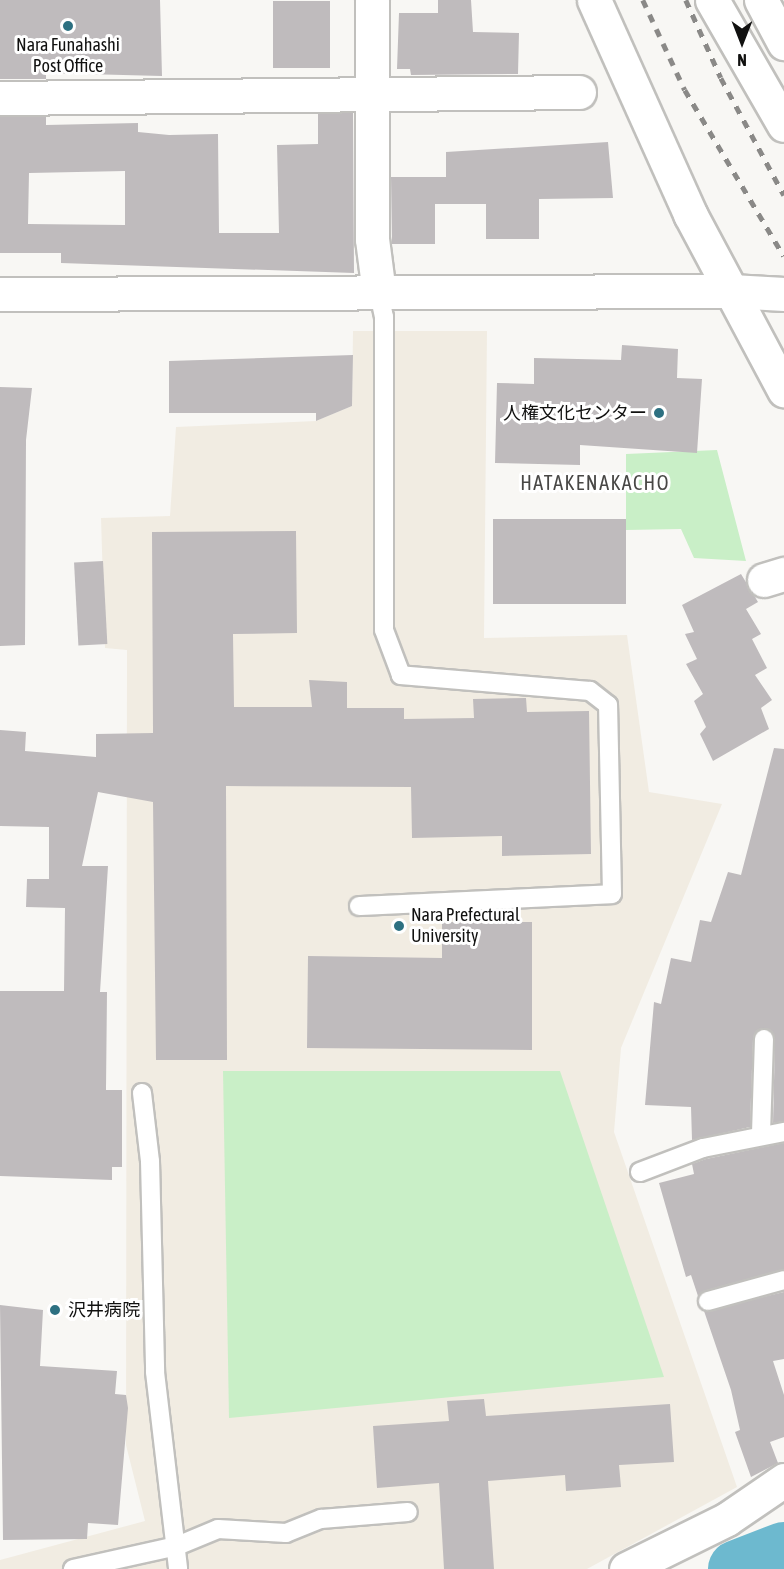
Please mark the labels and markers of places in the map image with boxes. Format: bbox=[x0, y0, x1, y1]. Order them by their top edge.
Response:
marker: Nara Funahashi Post Office bbox=[61, 19, 75, 33]
place label: Nara Funahashi Post Office bbox=[16, 35, 120, 78]
place label: 人権文化センター bbox=[503, 402, 647, 424]
marker: 人権文化センター bbox=[652, 406, 666, 420]
place label: Nara Prefectural University bbox=[411, 905, 520, 948]
marker: Nara Prefectural University bbox=[392, 919, 406, 933]
place label: 沢井病院 bbox=[68, 1299, 140, 1321]
marker: 沢井病院 bbox=[46, 1301, 64, 1319]

